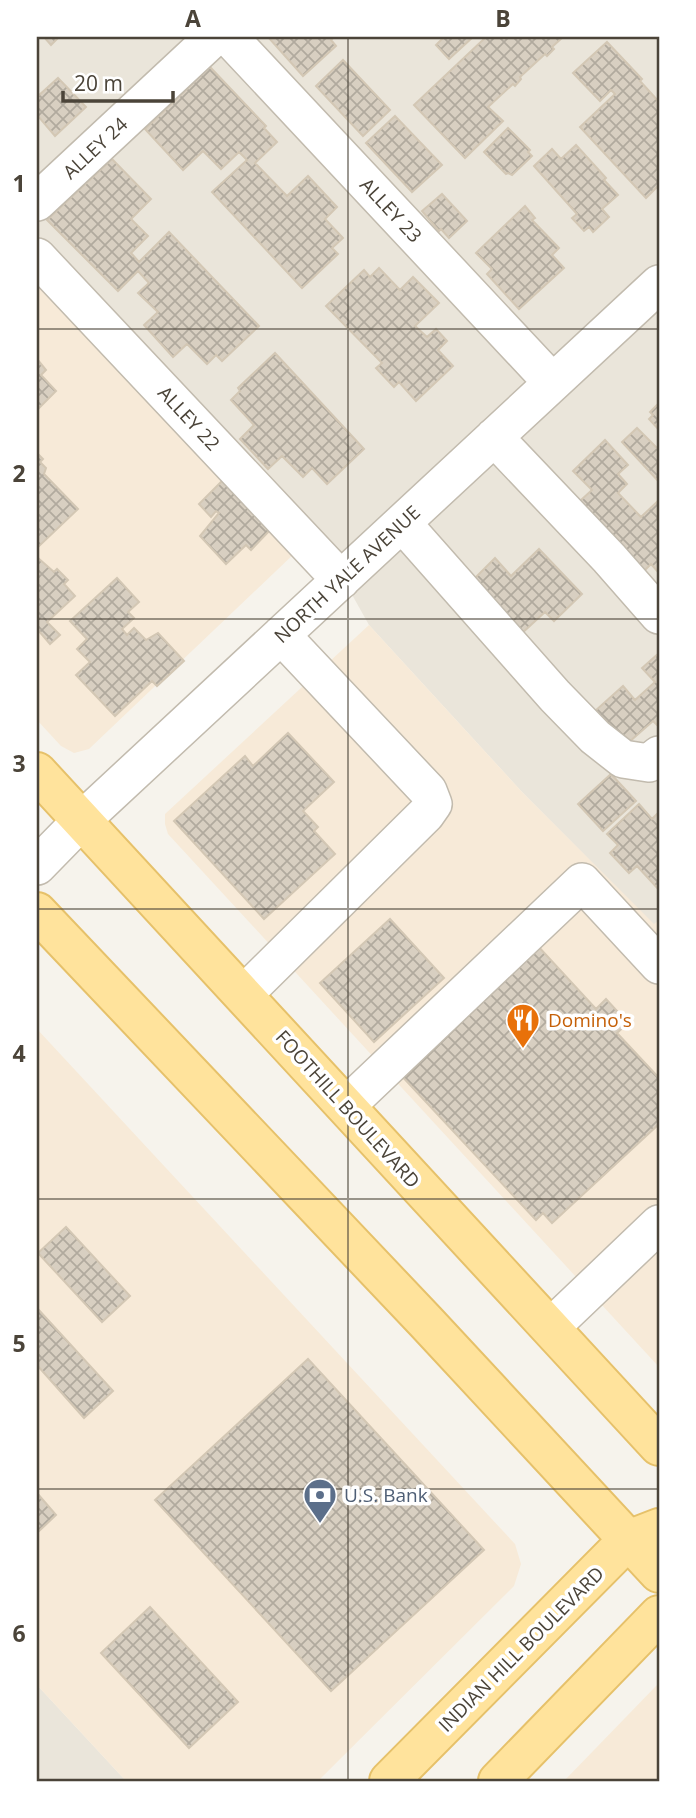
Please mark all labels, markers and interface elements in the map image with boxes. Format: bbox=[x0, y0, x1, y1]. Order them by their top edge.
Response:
text: A bbox=[185, 2, 201, 34]
text: B bbox=[495, 2, 511, 34]
scale bar bbox=[63, 60, 173, 104]
text: 20 m bbox=[74, 69, 123, 97]
street label: ALLEY 24 bbox=[57, 111, 133, 185]
text: 1 bbox=[12, 167, 26, 199]
street label: ALLEY 23 bbox=[354, 172, 428, 248]
street label: ALLEY 22 bbox=[152, 380, 226, 456]
text: 2 bbox=[12, 457, 26, 489]
street label: NORTH YALE AVENUE bbox=[268, 499, 426, 649]
text: 3 bbox=[12, 747, 26, 779]
restaurant icon: Domino's bbox=[504, 1001, 542, 1050]
place label: Domino's bbox=[548, 1007, 632, 1033]
street label: FOOTHILL BOULEVARD bbox=[270, 1024, 426, 1194]
text: 4 bbox=[12, 1037, 26, 1069]
text: 5 bbox=[12, 1327, 26, 1359]
bank icon: U.S. Bank bbox=[301, 1476, 339, 1525]
place label: U.S. Bank bbox=[344, 1482, 428, 1508]
street label: INDIAN HILL BOULEVARD bbox=[433, 1561, 609, 1737]
text: 6 bbox=[12, 1617, 26, 1649]

